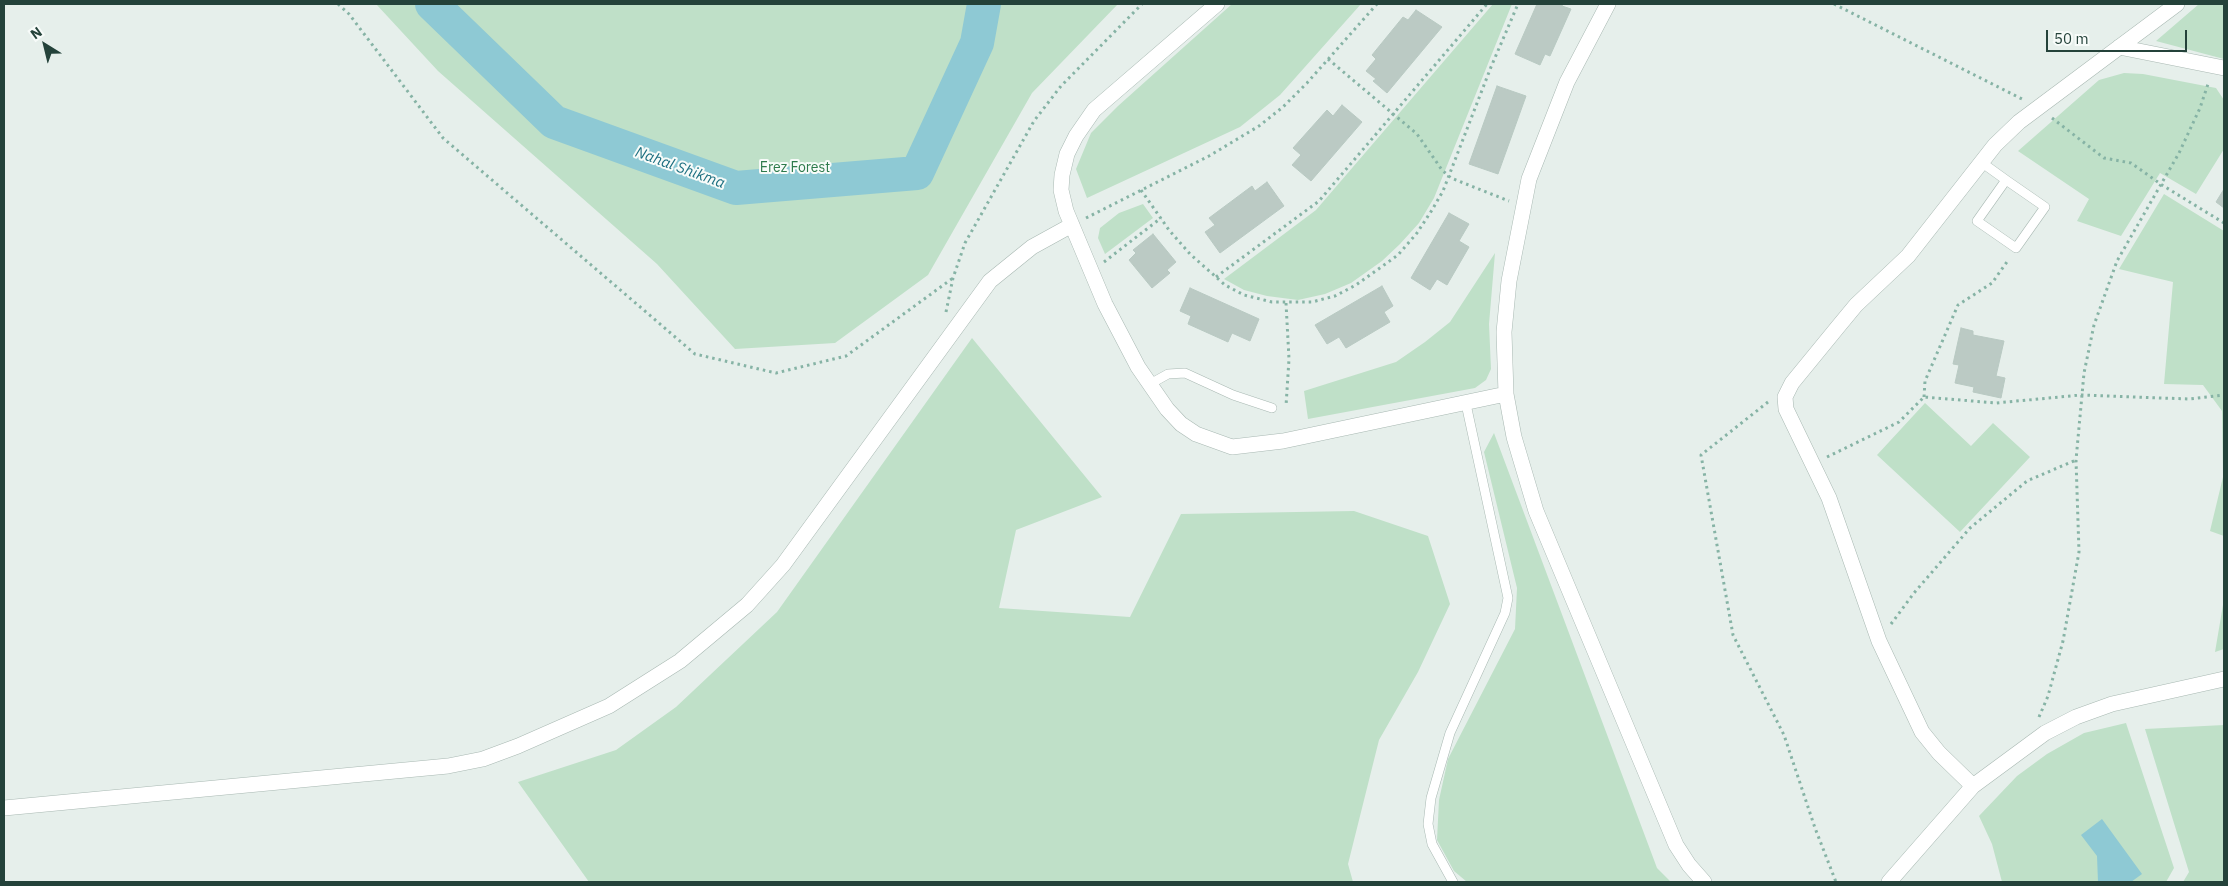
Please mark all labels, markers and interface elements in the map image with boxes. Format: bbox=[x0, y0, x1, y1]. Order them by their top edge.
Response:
north arrow bbox=[20, 20, 70, 70]
scale bar bbox=[2048, 20, 2189, 52]
text: N bbox=[27, 23, 46, 43]
text: 50 m bbox=[2054, 29, 2089, 48]
water label: Nahal Shikma bbox=[633, 143, 727, 193]
park label: Erez Forest bbox=[760, 160, 830, 176]

